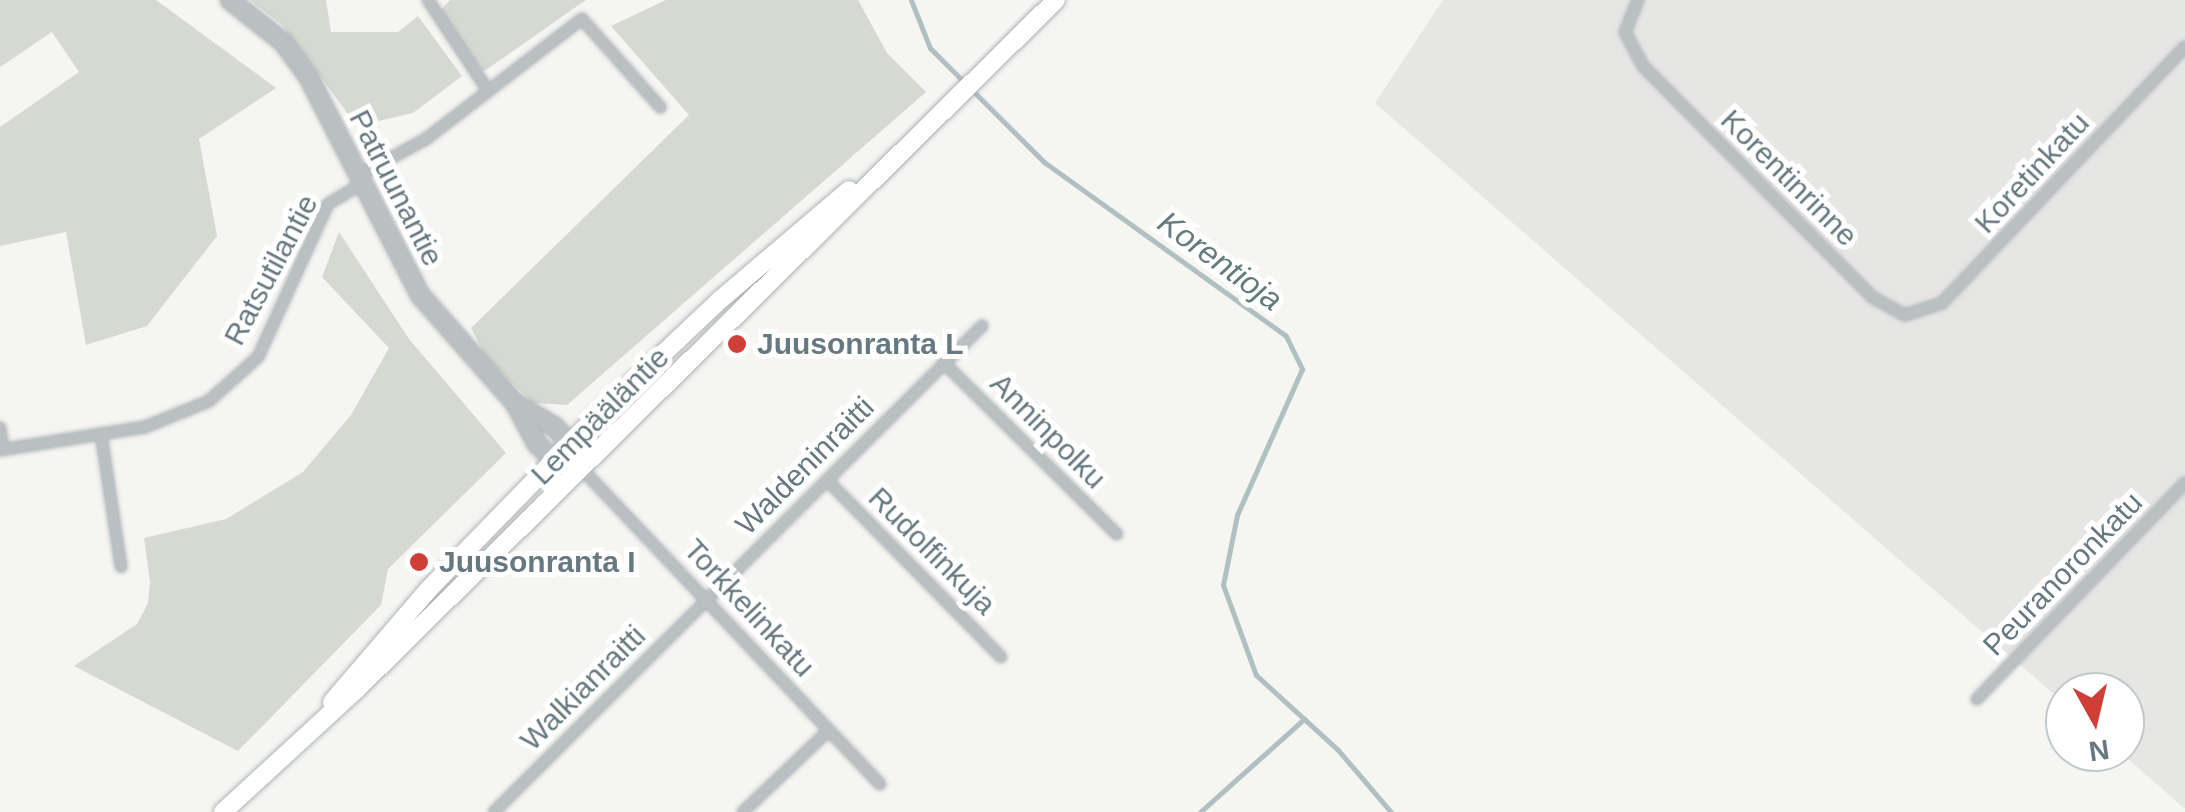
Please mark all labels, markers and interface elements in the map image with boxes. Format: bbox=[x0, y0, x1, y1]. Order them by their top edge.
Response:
street label: Korentinrinne bbox=[1713, 102, 1865, 254]
street label: Patruunantie bbox=[341, 104, 451, 272]
street label: Koretinkatu bbox=[1967, 105, 2097, 241]
street label: Ratsutilantie bbox=[216, 189, 326, 351]
water label: Korentioja bbox=[1150, 203, 1290, 319]
place label: Juusonranta L bbox=[757, 326, 964, 362]
marker: Juusonranta L bbox=[726, 333, 748, 355]
street label: Lempääläntie bbox=[524, 340, 676, 492]
street label: Anninpolku bbox=[983, 366, 1113, 496]
street label: Waldeninraitti bbox=[728, 389, 882, 543]
street label: Rudolfinkuja bbox=[861, 480, 1003, 622]
street label: Peuranoronkatu bbox=[1976, 485, 2150, 663]
street label: Torkkelinkatu bbox=[676, 532, 822, 684]
place label: Juusonranta I bbox=[439, 544, 636, 580]
marker: Juusonranta I bbox=[408, 551, 430, 573]
street label: Walkianraitti bbox=[513, 618, 653, 758]
north arrow bbox=[2045, 672, 2145, 772]
text: N bbox=[2087, 733, 2111, 767]

